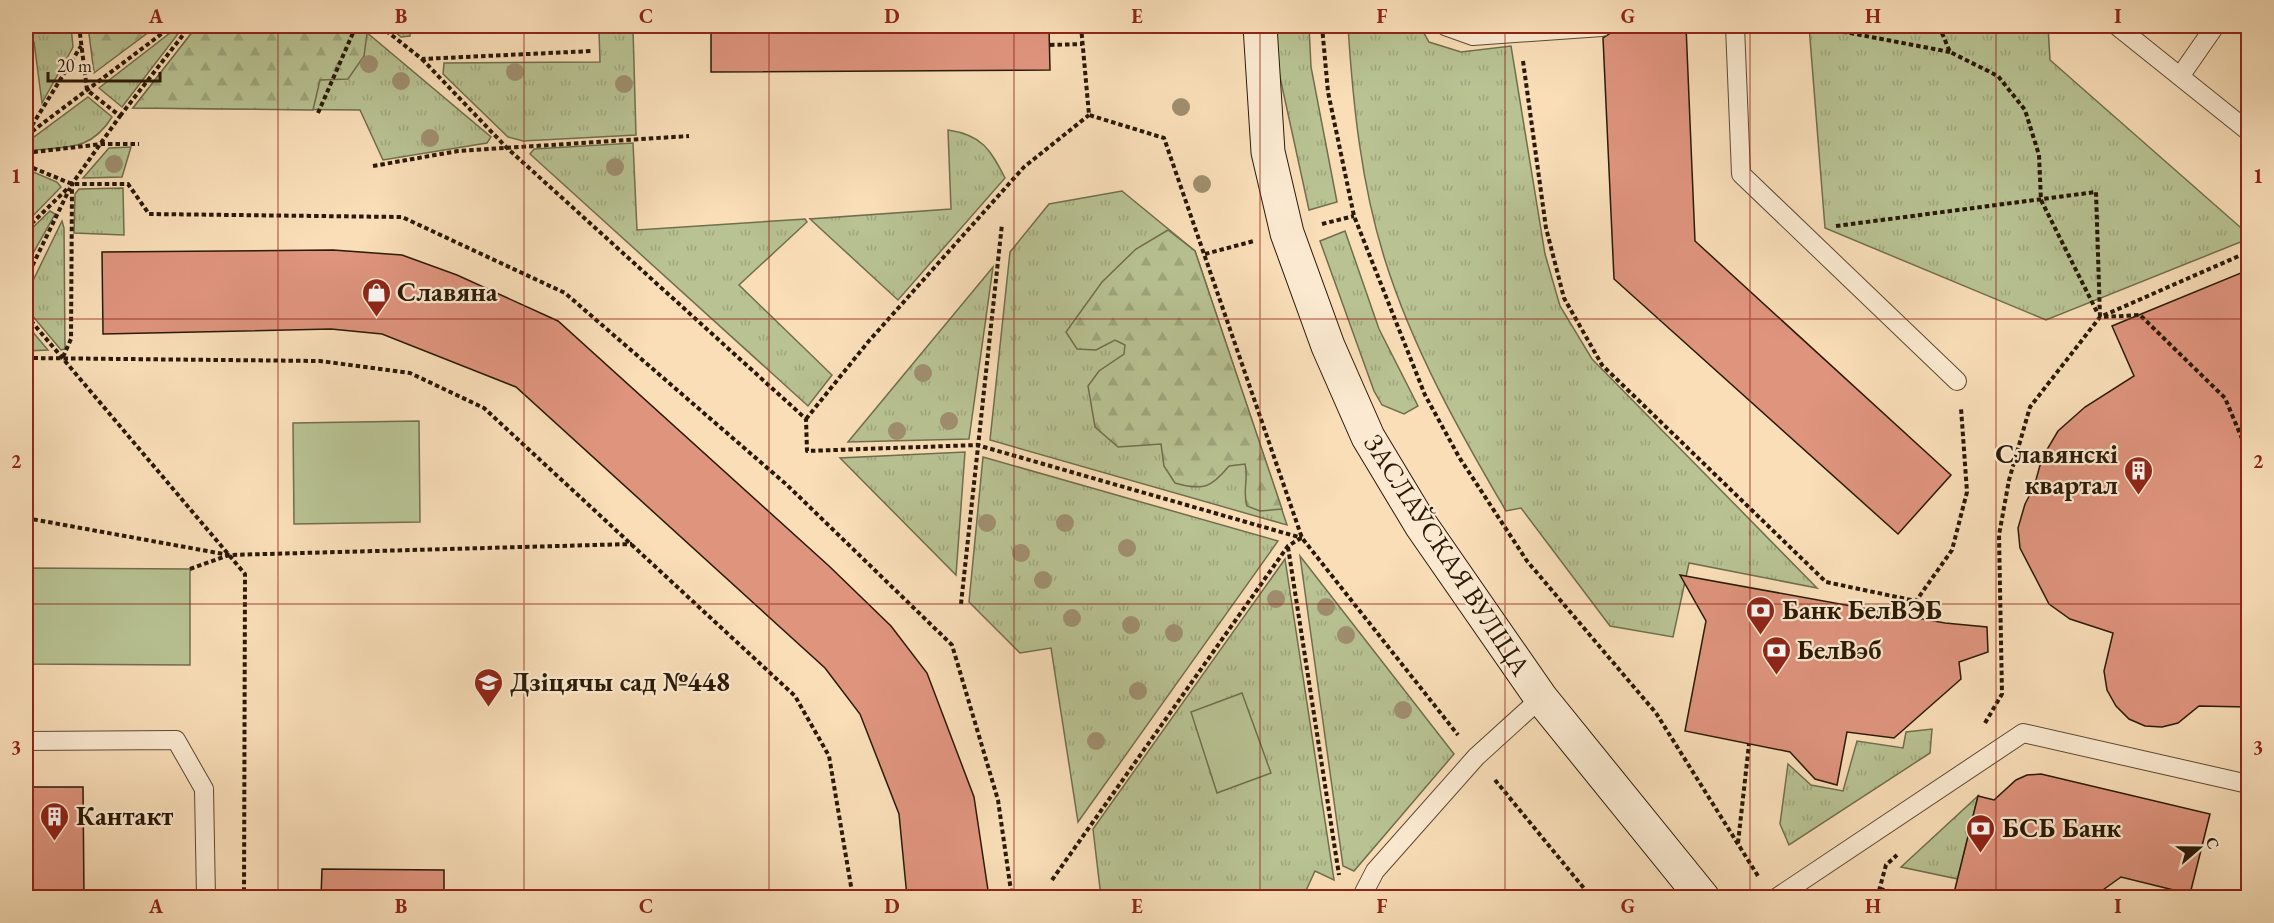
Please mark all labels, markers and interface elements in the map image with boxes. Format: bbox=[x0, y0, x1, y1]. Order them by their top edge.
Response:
text: A bbox=[148, 3, 164, 29]
text: B bbox=[395, 3, 407, 29]
text: C bbox=[639, 3, 653, 29]
text: D bbox=[884, 3, 900, 29]
text: E bbox=[1131, 3, 1143, 29]
text: F bbox=[1377, 3, 1388, 29]
text: G bbox=[1621, 3, 1635, 29]
text: H bbox=[1865, 3, 1881, 29]
text: I bbox=[2114, 3, 2122, 29]
scale bar bbox=[48, 45, 160, 83]
text: 20 m bbox=[57, 54, 92, 77]
text: 1 bbox=[11, 163, 21, 189]
text: 1 bbox=[2253, 163, 2263, 189]
place label: Славяна bbox=[397, 274, 498, 309]
shop icon: Славяна bbox=[360, 276, 392, 318]
street label: ЗАСЛАЎСКАЯ ВУЛІЦА bbox=[1356, 427, 1539, 682]
place label: Славянскі квартал bbox=[1995, 436, 2118, 502]
text: 2 bbox=[11, 448, 22, 474]
text: 2 bbox=[2253, 448, 2264, 474]
building icon: Славянскі квартал bbox=[2123, 454, 2155, 496]
place label: Банк БелВЭБ bbox=[1782, 592, 1942, 627]
bank icon: Банк БелВЭБ bbox=[1745, 594, 1777, 636]
place label: БелВэб bbox=[1797, 632, 1881, 667]
bank icon: БелВэб bbox=[1760, 634, 1792, 676]
place label: Дзіцячы сад №448 bbox=[510, 664, 730, 699]
school or university icon: Дзіцячы сад №448 bbox=[473, 666, 505, 708]
text: 3 bbox=[11, 734, 21, 760]
text: 3 bbox=[2253, 734, 2263, 760]
place label: Кантакт bbox=[76, 798, 174, 833]
building icon: Кантакт bbox=[39, 800, 71, 842]
place label: БСБ Банк bbox=[2002, 810, 2121, 845]
bank icon: БСБ Банк bbox=[1965, 812, 1997, 854]
north arrow bbox=[2169, 818, 2229, 878]
text: С bbox=[2201, 834, 2224, 852]
text: A bbox=[148, 893, 164, 919]
text: B bbox=[395, 893, 407, 919]
text: C bbox=[639, 893, 653, 919]
text: D bbox=[884, 893, 900, 919]
text: E bbox=[1131, 893, 1143, 919]
text: F bbox=[1377, 893, 1388, 919]
text: G bbox=[1621, 893, 1635, 919]
text: H bbox=[1865, 893, 1881, 919]
text: I bbox=[2114, 893, 2122, 919]

